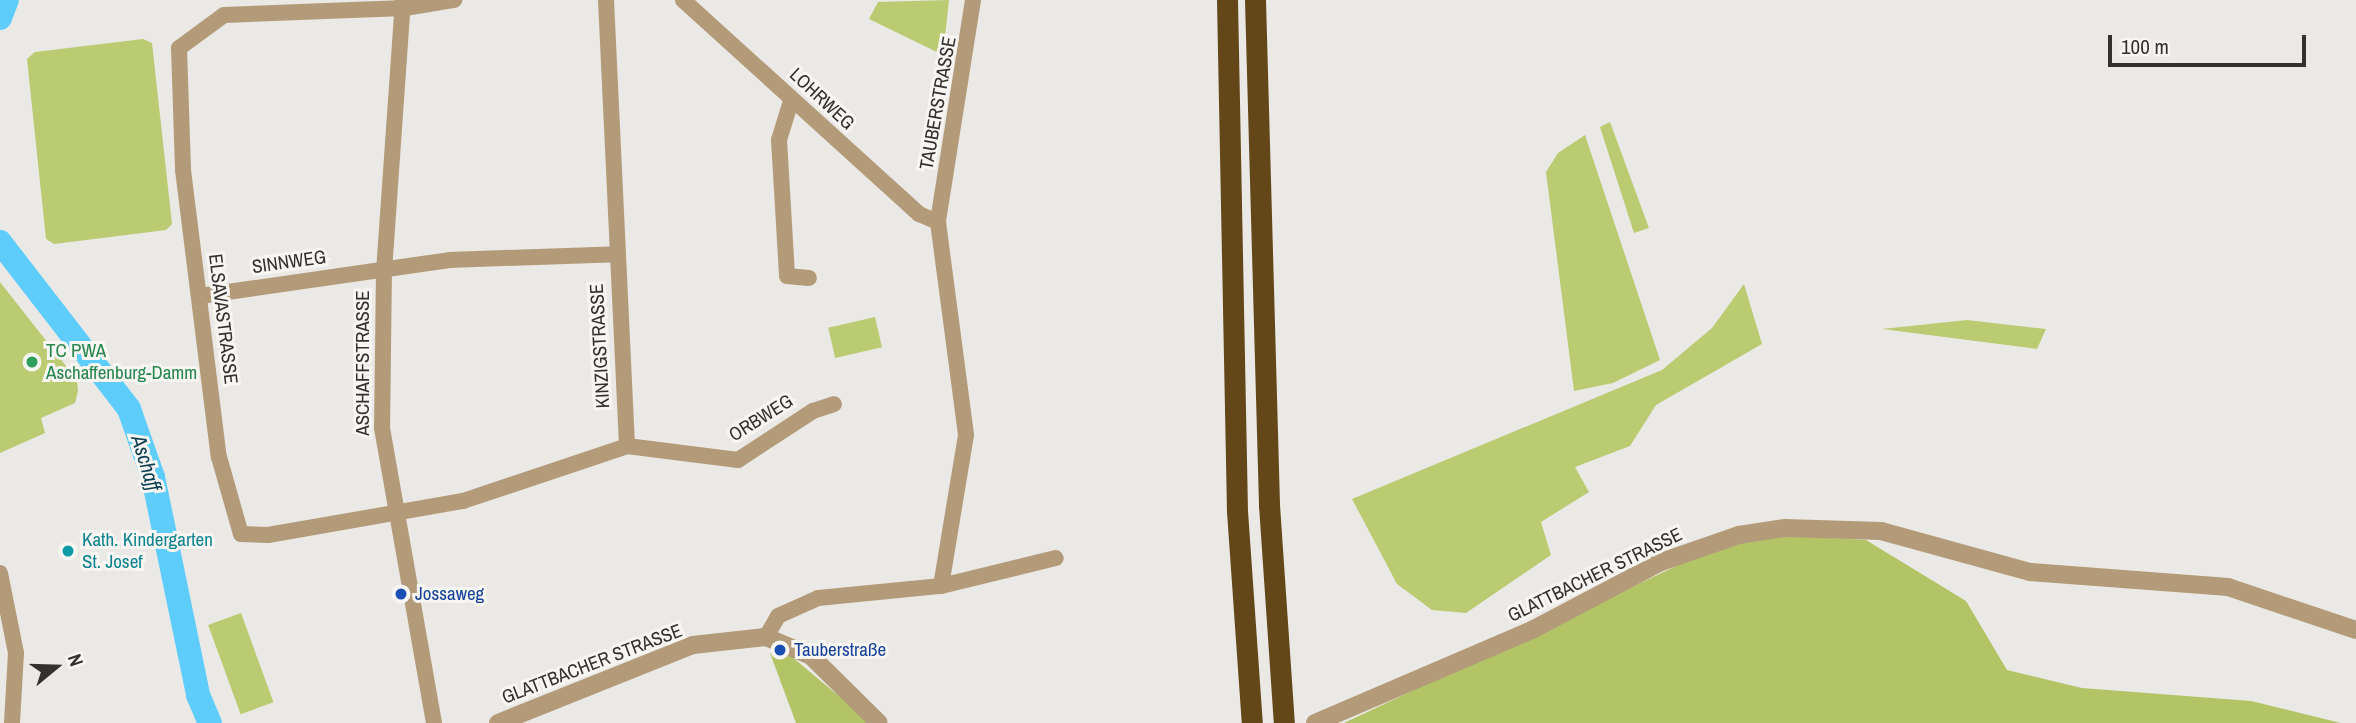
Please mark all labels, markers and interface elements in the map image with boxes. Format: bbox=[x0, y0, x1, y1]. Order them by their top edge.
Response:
scale bar bbox=[2111, 21, 2309, 65]
text: 100 m bbox=[2121, 32, 2169, 61]
street label: TAUBERSTRASSE bbox=[915, 35, 961, 171]
street label: LOHRWEG bbox=[785, 63, 859, 135]
street label: SINNWEG bbox=[251, 246, 327, 278]
street label: ELSAVASTRASSE bbox=[204, 253, 242, 385]
street label: KINZIGSTRASSE bbox=[585, 283, 615, 409]
street label: ASCHAFFSTRASSE bbox=[352, 290, 374, 436]
place label: TC PWA Aschaffenburg-Damm bbox=[46, 340, 197, 384]
marker: TC PWA Aschaffenburg-Damm bbox=[24, 354, 40, 370]
street label: ORBWEG bbox=[725, 390, 797, 446]
water label: Aschaff bbox=[126, 432, 166, 494]
street label: GLATTBACHER STRASSE bbox=[1504, 523, 1686, 627]
place label: Kath. Kindergarten St. Josef bbox=[82, 529, 213, 573]
marker: Kath. Kindergarten St. Josef bbox=[60, 543, 76, 559]
place label: Jossaweg bbox=[415, 583, 484, 605]
marker: Jossaweg bbox=[393, 586, 409, 602]
street label: GLATTBACHER STRASSE bbox=[499, 619, 685, 709]
north arrow bbox=[21, 632, 91, 702]
place label: Tauberstraße bbox=[794, 639, 886, 661]
marker: Tauberstraße bbox=[772, 642, 788, 658]
text: N bbox=[62, 651, 90, 670]

